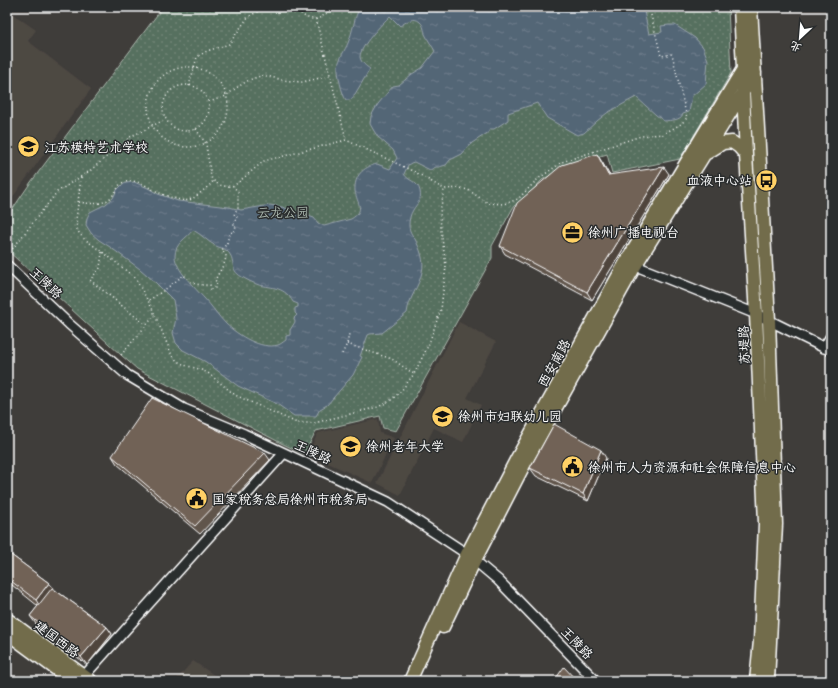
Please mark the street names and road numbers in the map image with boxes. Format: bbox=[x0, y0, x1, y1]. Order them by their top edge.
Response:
street label: 王陵路 bbox=[24, 261, 68, 305]
street label: 苏堤路 bbox=[732, 325, 756, 365]
street label: 西安南路 bbox=[531, 335, 577, 391]
street label: 王陵路 bbox=[290, 433, 336, 471]
street label: 建国西路 bbox=[29, 614, 85, 664]
street label: 王陵路 bbox=[555, 621, 599, 665]

